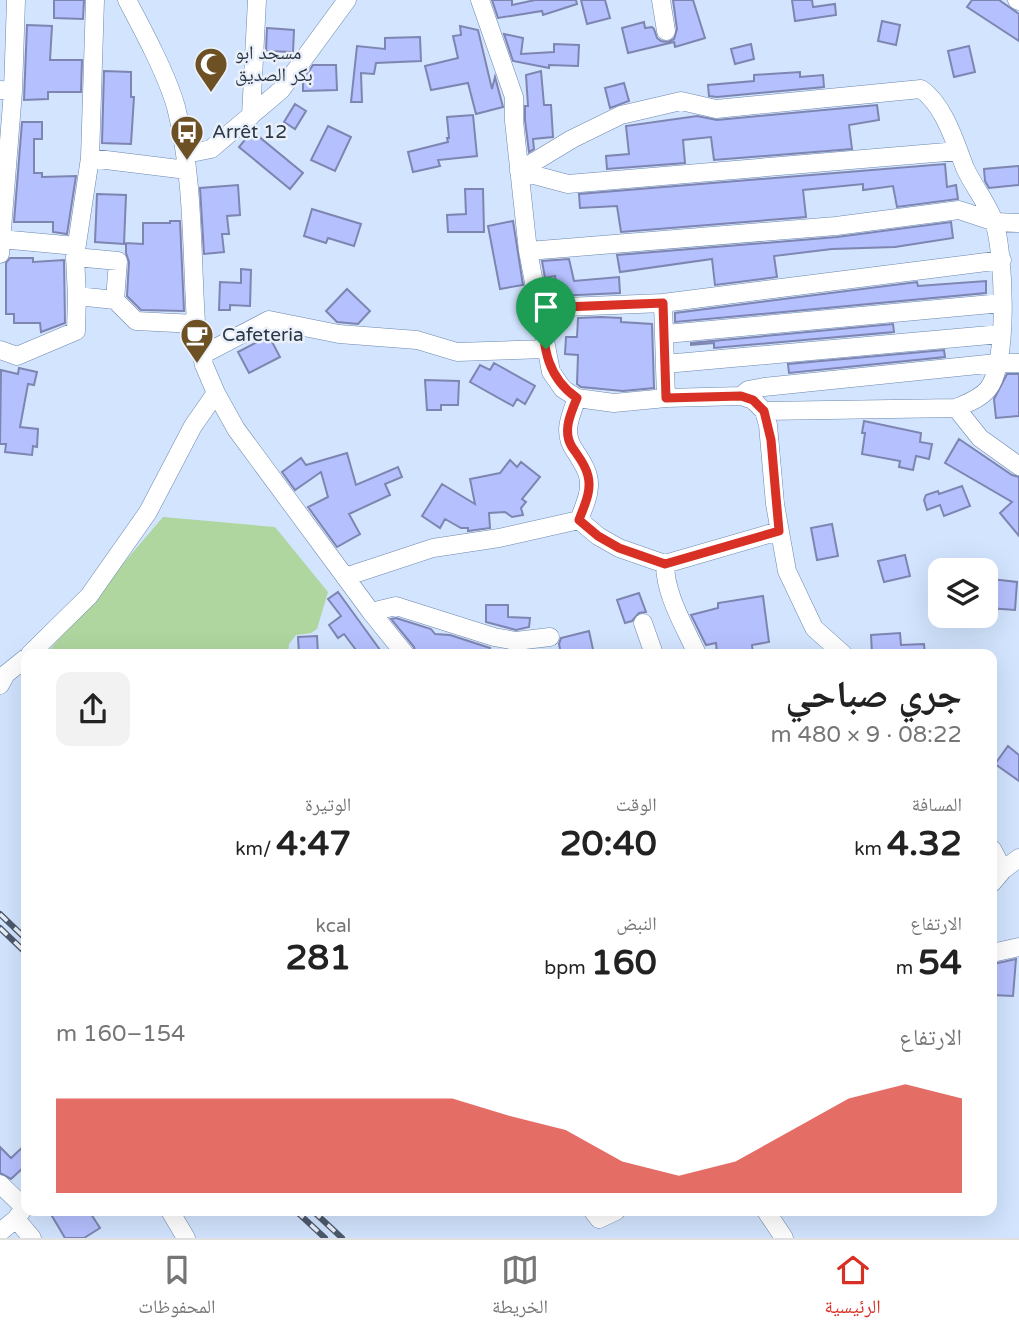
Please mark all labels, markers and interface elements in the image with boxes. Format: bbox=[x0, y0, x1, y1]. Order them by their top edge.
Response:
place label: مسجد ابو بكر الصديق bbox=[235, 42, 313, 86]
mosque icon: مسجد ابو بكر الصديق bbox=[192, 45, 230, 94]
bus stop icon: Arrêt 12 bbox=[168, 113, 206, 162]
place label: Arrêt 12 bbox=[212, 121, 287, 143]
pin bbox=[516, 277, 576, 349]
icon: arrive bbox=[527, 288, 565, 326]
cafe icon: Cafeteria bbox=[178, 316, 216, 365]
place label: Cafeteria bbox=[222, 324, 304, 346]
map controls bbox=[928, 558, 998, 628]
button: layers bbox=[928, 558, 998, 628]
button: share bbox=[56, 672, 130, 746]
text: جري صباحي bbox=[785, 672, 962, 718]
text: 08:22 · 9 × 480 m bbox=[770, 721, 962, 749]
text: الوتيرة bbox=[305, 794, 351, 816]
text: الوقت bbox=[616, 794, 657, 816]
text: المسافة bbox=[912, 794, 962, 816]
text: 4:47 bbox=[276, 823, 351, 865]
text: 20:40 bbox=[560, 823, 657, 865]
text: 4.32 bbox=[887, 823, 962, 865]
text: /km bbox=[235, 838, 276, 860]
text: km bbox=[854, 838, 887, 860]
text: النبض bbox=[616, 913, 657, 935]
text: الارتفاع bbox=[910, 913, 962, 935]
text: kcal bbox=[316, 915, 351, 937]
text: 281 bbox=[285, 937, 351, 979]
text: 160 bbox=[591, 942, 657, 984]
text: 54 bbox=[918, 942, 962, 984]
text: bpm bbox=[544, 957, 591, 979]
text: m bbox=[896, 957, 918, 979]
text: 154–160 m bbox=[56, 1020, 186, 1048]
text: الارتفاع bbox=[899, 1024, 962, 1052]
tab: المحفوظات bbox=[138, 1251, 216, 1325]
tab: الخريطة bbox=[492, 1251, 548, 1325]
tab: الرئيسية bbox=[824, 1251, 881, 1325]

